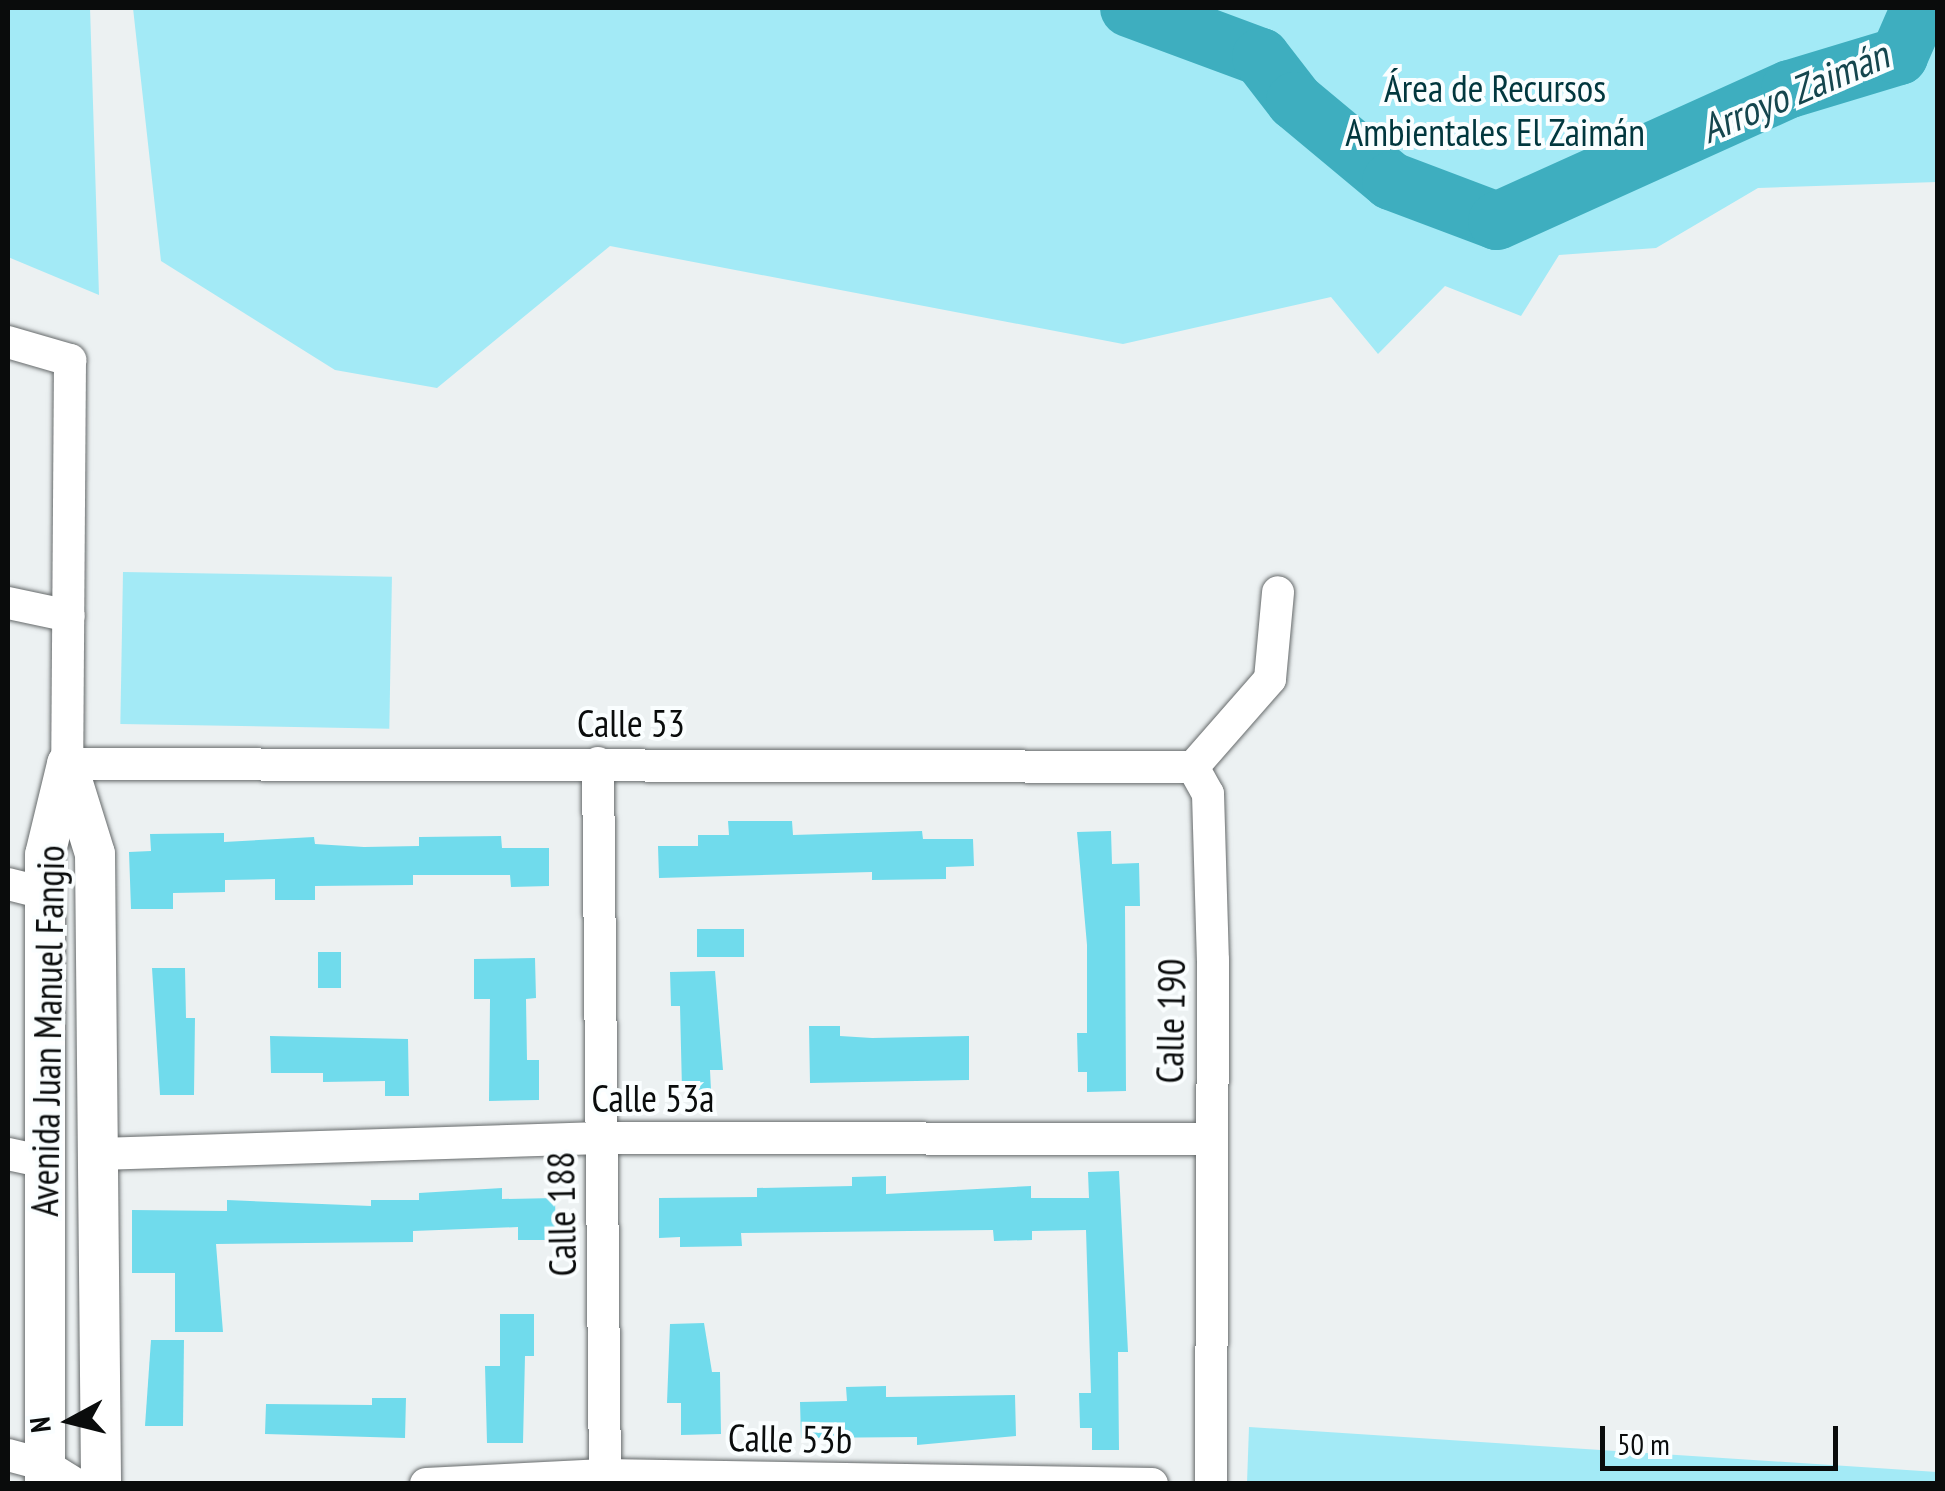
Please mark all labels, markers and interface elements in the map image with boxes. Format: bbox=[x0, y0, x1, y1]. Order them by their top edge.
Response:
water label: Arroyo Zaimán bbox=[1693, 30, 1895, 152]
park label: Área de Recursos Ambientales El Zaimán bbox=[1345, 65, 1645, 154]
street label: Calle 53 bbox=[577, 700, 685, 746]
street label: Avenida Juan Manuel Fangio bbox=[21, 845, 73, 1217]
street label: Calle 190 bbox=[1146, 958, 1194, 1084]
street label: Calle 53a bbox=[592, 1075, 714, 1121]
street label: Calle 188 bbox=[537, 1151, 585, 1277]
north arrow bbox=[20, 1371, 120, 1471]
scale bar bbox=[1605, 1406, 1842, 1468]
street label: Calle 53b bbox=[727, 1414, 853, 1462]
text: N bbox=[20, 1415, 59, 1434]
text: 50 m bbox=[1617, 1424, 1670, 1463]

